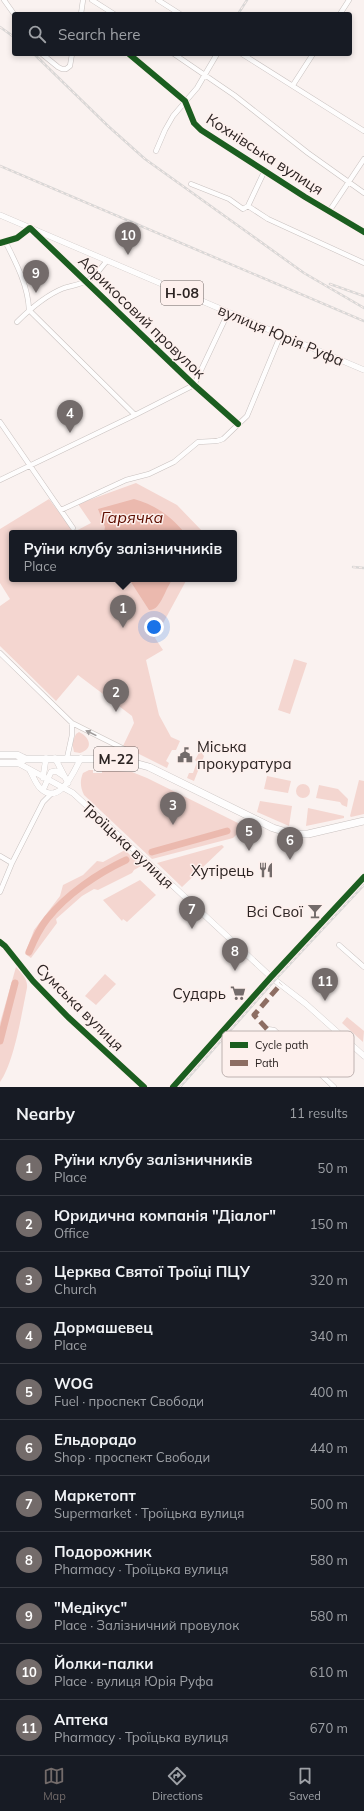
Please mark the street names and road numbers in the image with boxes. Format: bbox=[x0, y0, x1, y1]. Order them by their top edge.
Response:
street label: Кохнівська вулиця bbox=[203, 109, 327, 199]
street label: Абрикосовий провулок bbox=[75, 251, 210, 383]
road number: Н-08 bbox=[161, 281, 203, 305]
street label: вулиця Юрія Руфа bbox=[215, 300, 347, 370]
road number: М-22 bbox=[94, 747, 138, 771]
street label: Троїцька вулиця bbox=[78, 797, 178, 893]
street label: Сумська вулиця bbox=[32, 959, 128, 1055]

